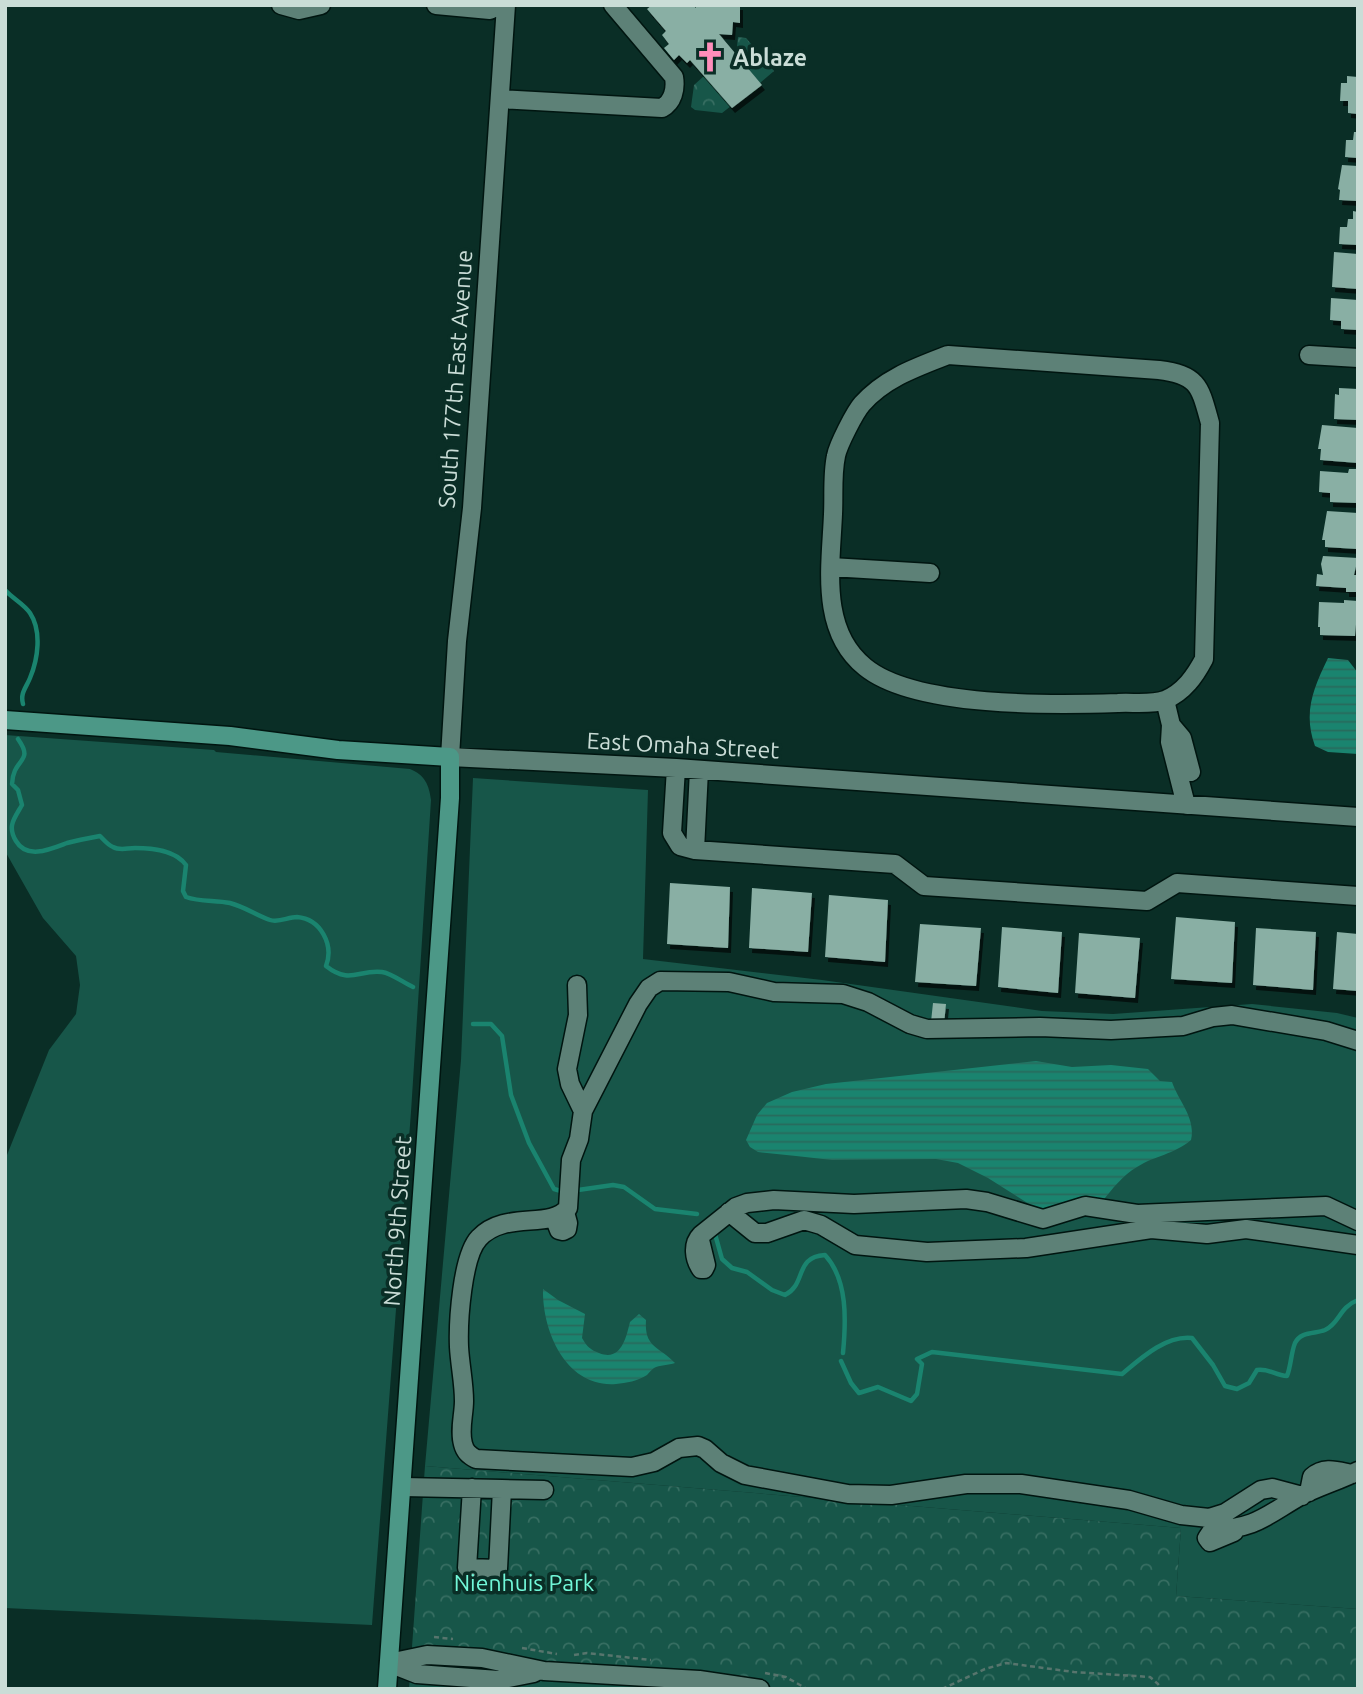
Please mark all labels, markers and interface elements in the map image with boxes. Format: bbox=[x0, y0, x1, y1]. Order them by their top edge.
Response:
church icon: Ablaze bbox=[693, 40, 727, 74]
place label: Ablaze bbox=[733, 45, 807, 70]
street label: South 177th East Avenue bbox=[433, 249, 477, 509]
street label: East Omaha Street bbox=[586, 727, 780, 763]
street label: North 9th Street bbox=[379, 1135, 415, 1307]
park label: Nienhuis Park bbox=[454, 1570, 595, 1595]

